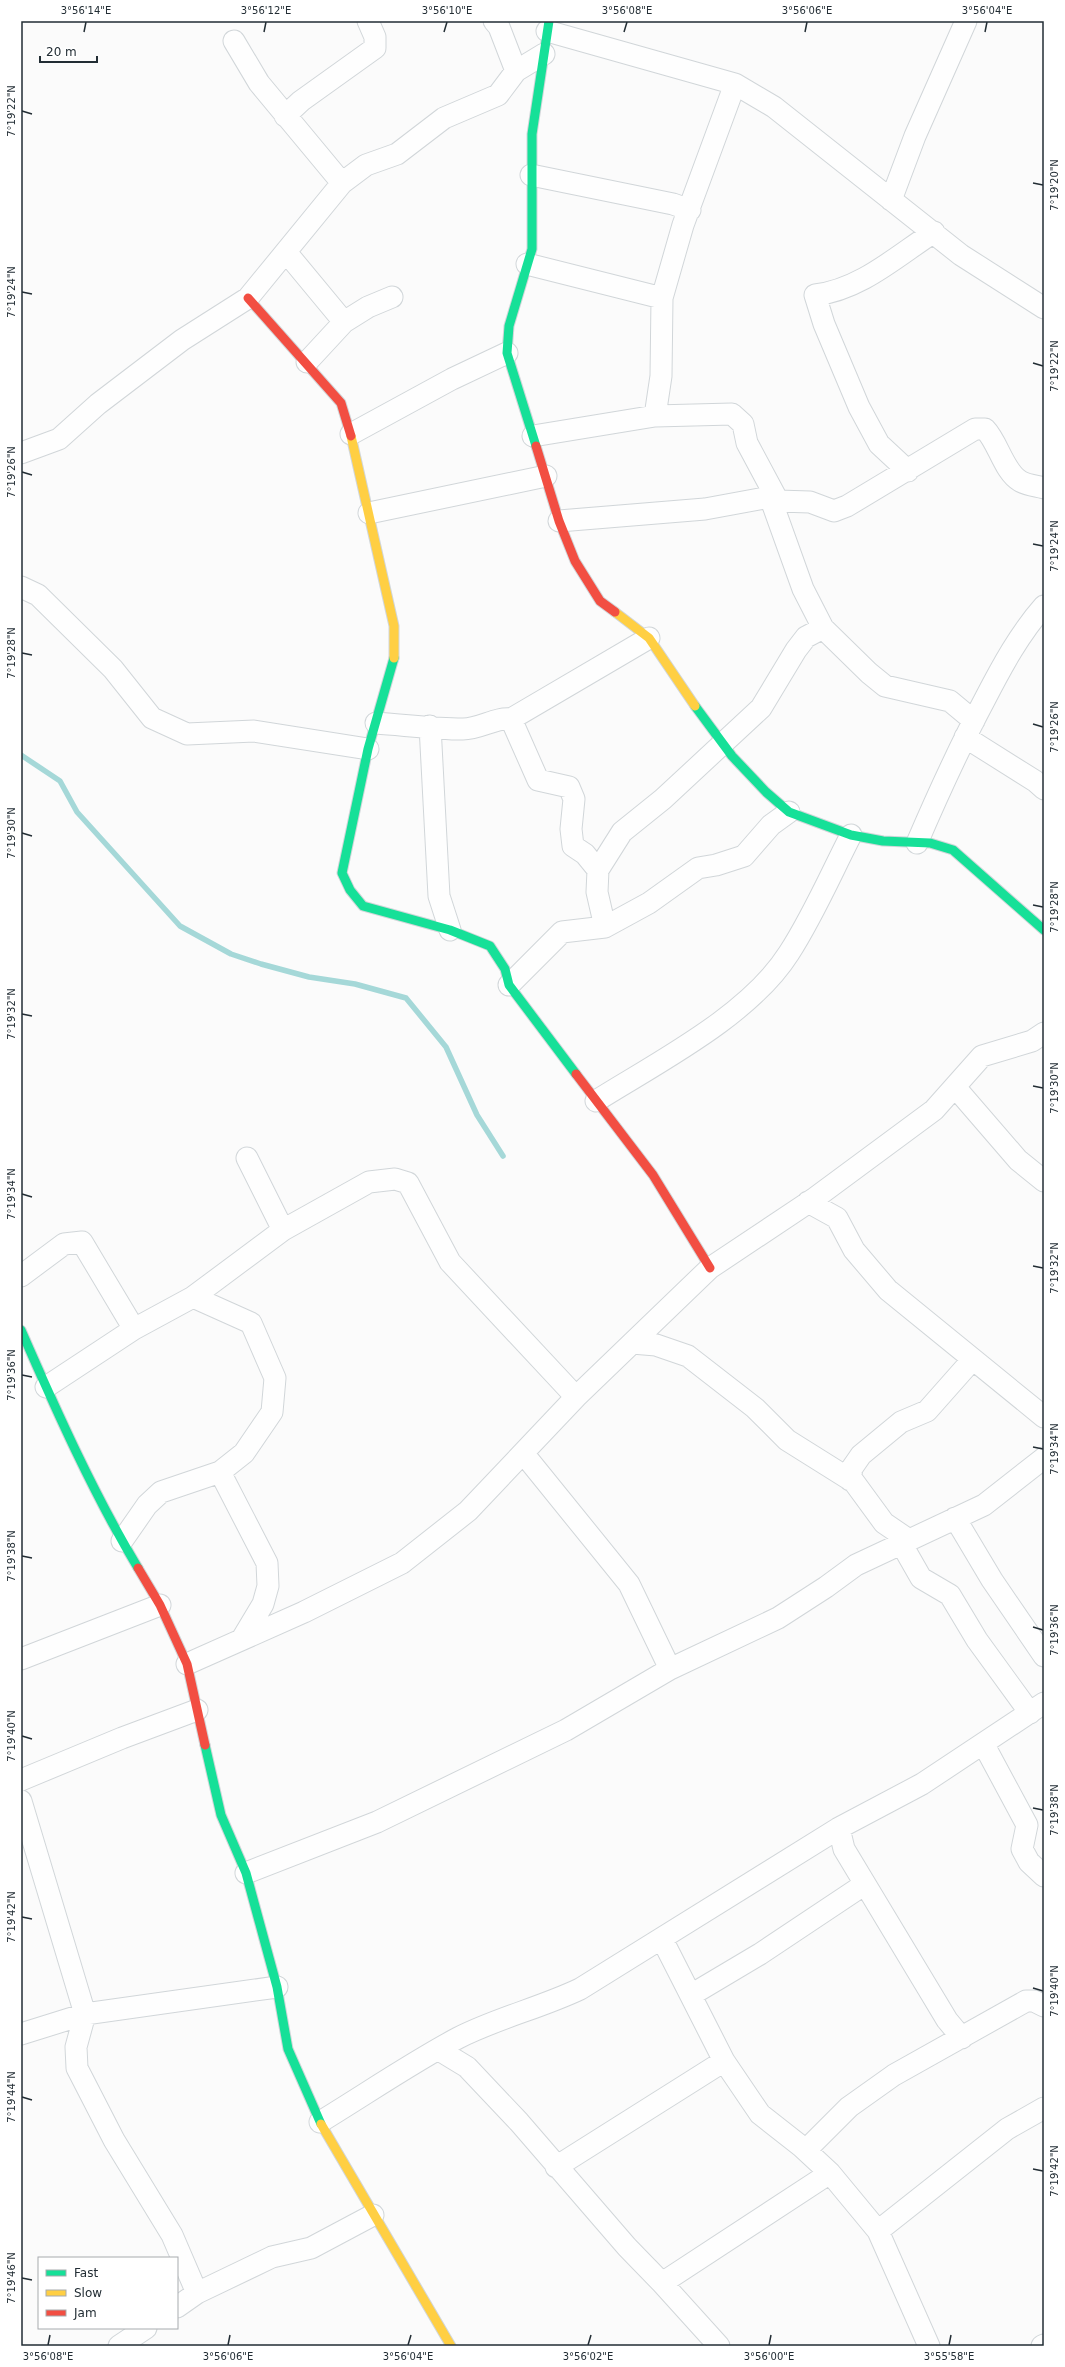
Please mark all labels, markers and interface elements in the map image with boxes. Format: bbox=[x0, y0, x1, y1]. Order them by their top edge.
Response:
text: 3°56'14"E bbox=[61, 5, 111, 16]
text: 3°56'12"E bbox=[241, 5, 291, 16]
text: 3°56'10"E bbox=[422, 5, 472, 16]
text: 3°56'08"E bbox=[602, 5, 652, 16]
text: 3°56'06"E bbox=[782, 5, 832, 16]
text: 3°56'04"E bbox=[962, 5, 1012, 16]
scale bar bbox=[40, 38, 97, 64]
text: 20 m bbox=[46, 45, 77, 59]
text: 7°19'22"N bbox=[6, 85, 17, 137]
text: 7°19'20"N bbox=[1049, 159, 1060, 211]
text: 7°19'24"N bbox=[6, 266, 17, 318]
text: 7°19'22"N bbox=[1049, 340, 1060, 392]
text: 7°19'26"N bbox=[6, 446, 17, 498]
text: 7°19'24"N bbox=[1049, 520, 1060, 572]
text: 7°19'28"N bbox=[6, 627, 17, 679]
text: 7°19'26"N bbox=[1049, 701, 1060, 753]
text: 7°19'30"N bbox=[6, 807, 17, 859]
text: 7°19'28"N bbox=[1049, 881, 1060, 933]
text: 7°19'32"N bbox=[6, 988, 17, 1040]
text: 7°19'30"N bbox=[1049, 1062, 1060, 1114]
text: 7°19'34"N bbox=[6, 1168, 17, 1220]
text: 7°19'32"N bbox=[1049, 1242, 1060, 1294]
text: 7°19'36"N bbox=[6, 1349, 17, 1401]
text: 7°19'34"N bbox=[1049, 1423, 1060, 1475]
text: 7°19'38"N bbox=[6, 1530, 17, 1582]
text: 7°19'36"N bbox=[1049, 1604, 1060, 1656]
text: 7°19'40"N bbox=[6, 1710, 17, 1762]
text: 7°19'38"N bbox=[1049, 1784, 1060, 1836]
text: 7°19'42"N bbox=[6, 1891, 17, 1943]
text: 7°19'40"N bbox=[1049, 1965, 1060, 2017]
text: 7°19'44"N bbox=[6, 2071, 17, 2123]
text: 7°19'42"N bbox=[1049, 2145, 1060, 2197]
text: 7°19'46"N bbox=[6, 2252, 17, 2304]
legend bbox=[38, 2257, 178, 2329]
text: Fast bbox=[74, 2266, 98, 2280]
text: Slow bbox=[74, 2286, 102, 2300]
text: Jam bbox=[73, 2306, 97, 2320]
text: 3°56'08"E bbox=[23, 2351, 73, 2362]
text: 3°56'06"E bbox=[203, 2351, 253, 2362]
text: 3°56'04"E bbox=[383, 2351, 433, 2362]
text: 3°56'02"E bbox=[563, 2351, 613, 2362]
text: 3°56'00"E bbox=[744, 2351, 794, 2362]
text: 3°55'58"E bbox=[924, 2351, 974, 2362]

